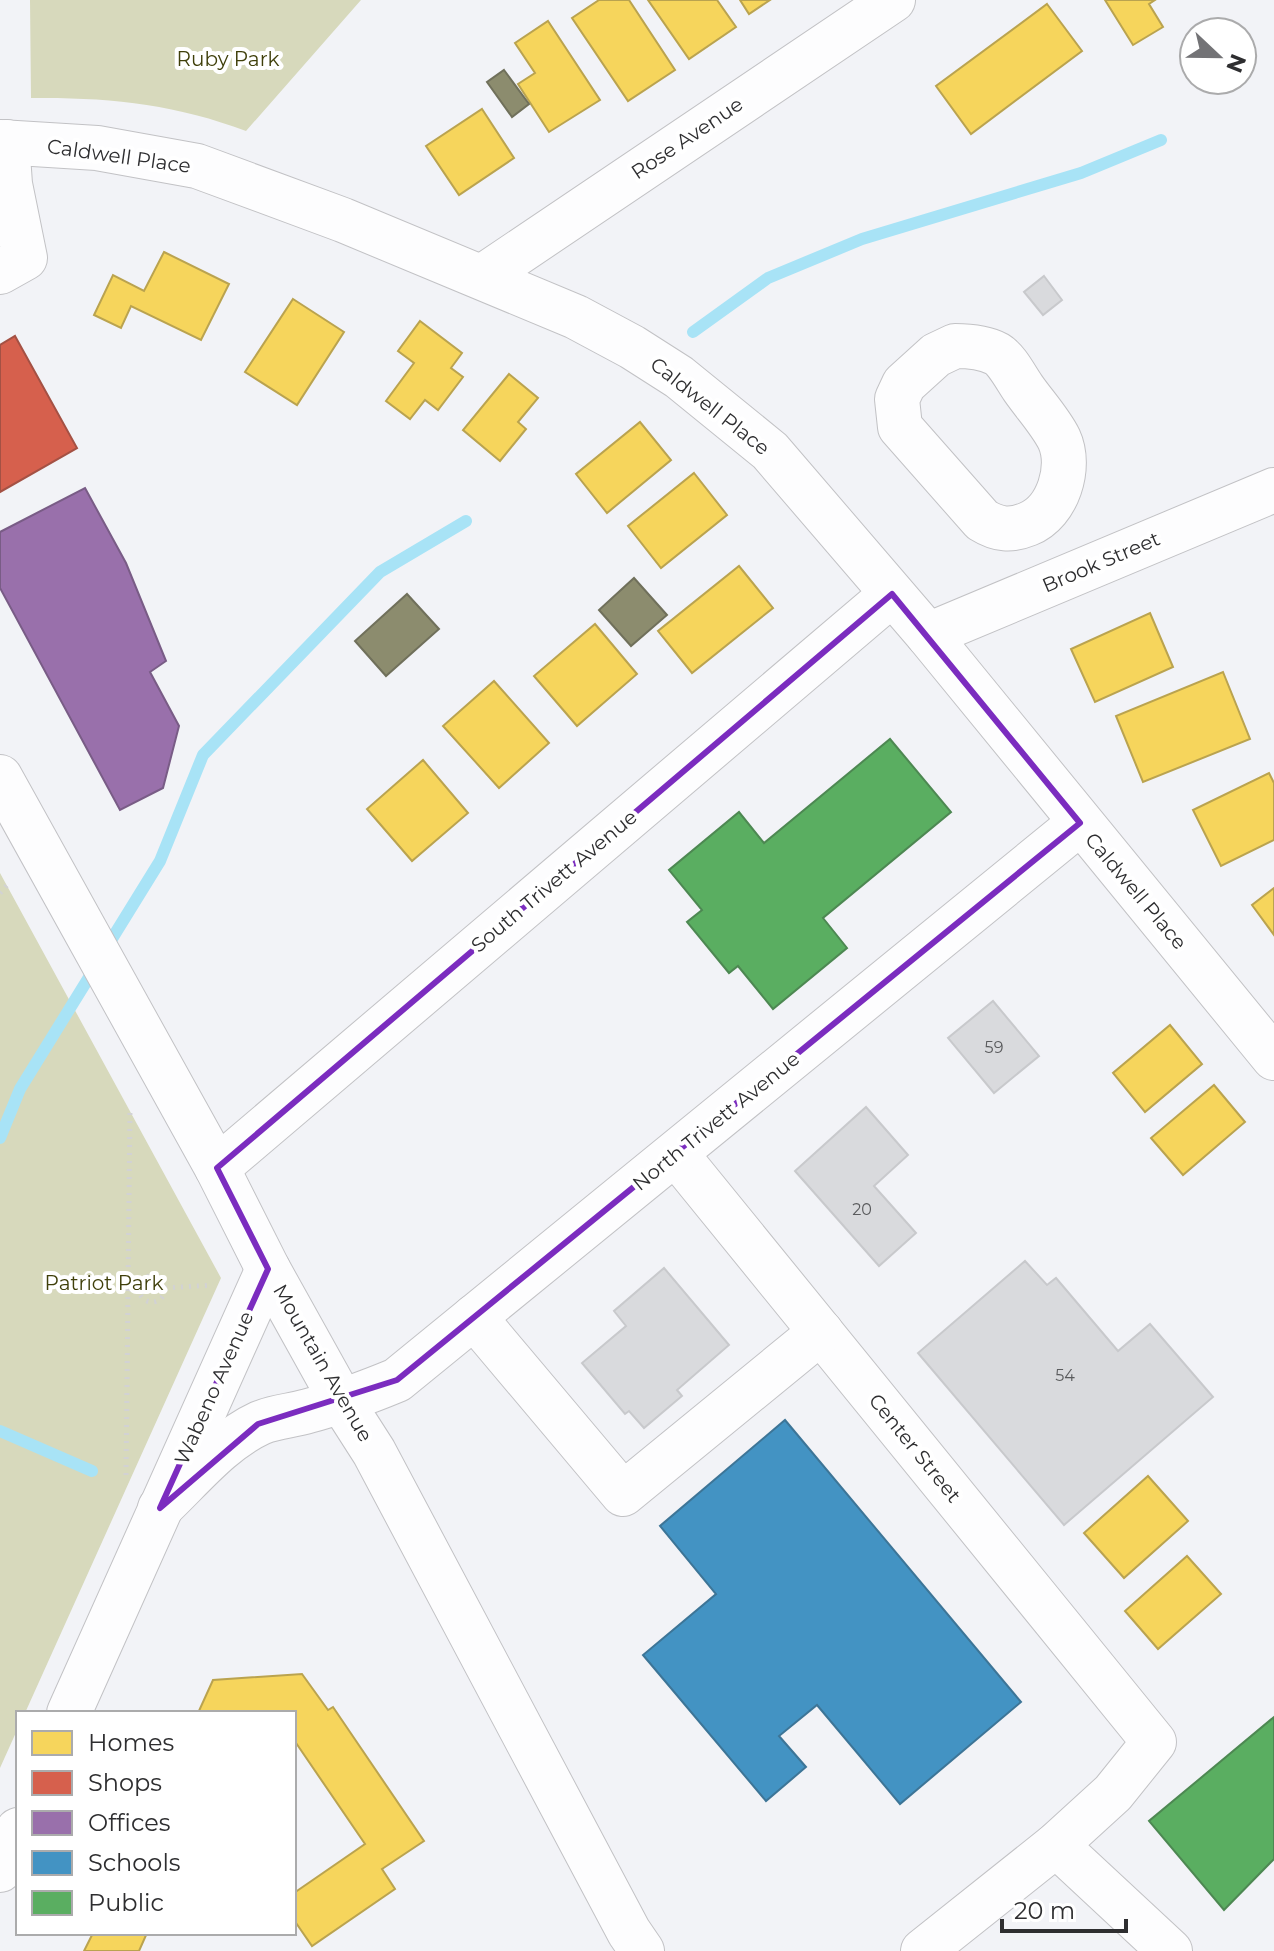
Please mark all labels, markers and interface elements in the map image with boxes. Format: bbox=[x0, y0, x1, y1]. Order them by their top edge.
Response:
north arrow bbox=[1178, 16, 1258, 96]
park label: Ruby Park bbox=[177, 47, 280, 71]
text: N bbox=[1220, 50, 1252, 77]
street label: Rose Avenue bbox=[627, 92, 747, 184]
street label: Caldwell Place bbox=[46, 134, 192, 178]
street label: Caldwell Place bbox=[646, 352, 774, 460]
street label: Brook Street bbox=[1039, 526, 1163, 598]
street label: South Trivett Avenue bbox=[466, 805, 642, 957]
street label: Caldwell Place bbox=[1080, 828, 1192, 954]
house number: 59 bbox=[985, 1038, 1003, 1057]
street label: North Trivett Avenue bbox=[628, 1046, 804, 1196]
house number: 20 bbox=[852, 1200, 872, 1219]
park label: Patriot Park bbox=[45, 1271, 163, 1295]
street label: Mountain Avenue bbox=[268, 1280, 378, 1446]
street label: Wabeno Avenue bbox=[169, 1308, 259, 1468]
house number: 54 bbox=[1055, 1366, 1075, 1385]
street label: Center Street bbox=[864, 1389, 966, 1507]
legend bbox=[16, 1711, 296, 1935]
text: Homes bbox=[88, 1728, 174, 1757]
text: Shops bbox=[88, 1768, 162, 1797]
text: Offices bbox=[88, 1808, 170, 1837]
text: Schools bbox=[88, 1848, 181, 1877]
scale bar bbox=[1002, 1883, 1126, 1933]
text: Public bbox=[88, 1888, 164, 1917]
text: 20 m bbox=[1014, 1896, 1075, 1925]

